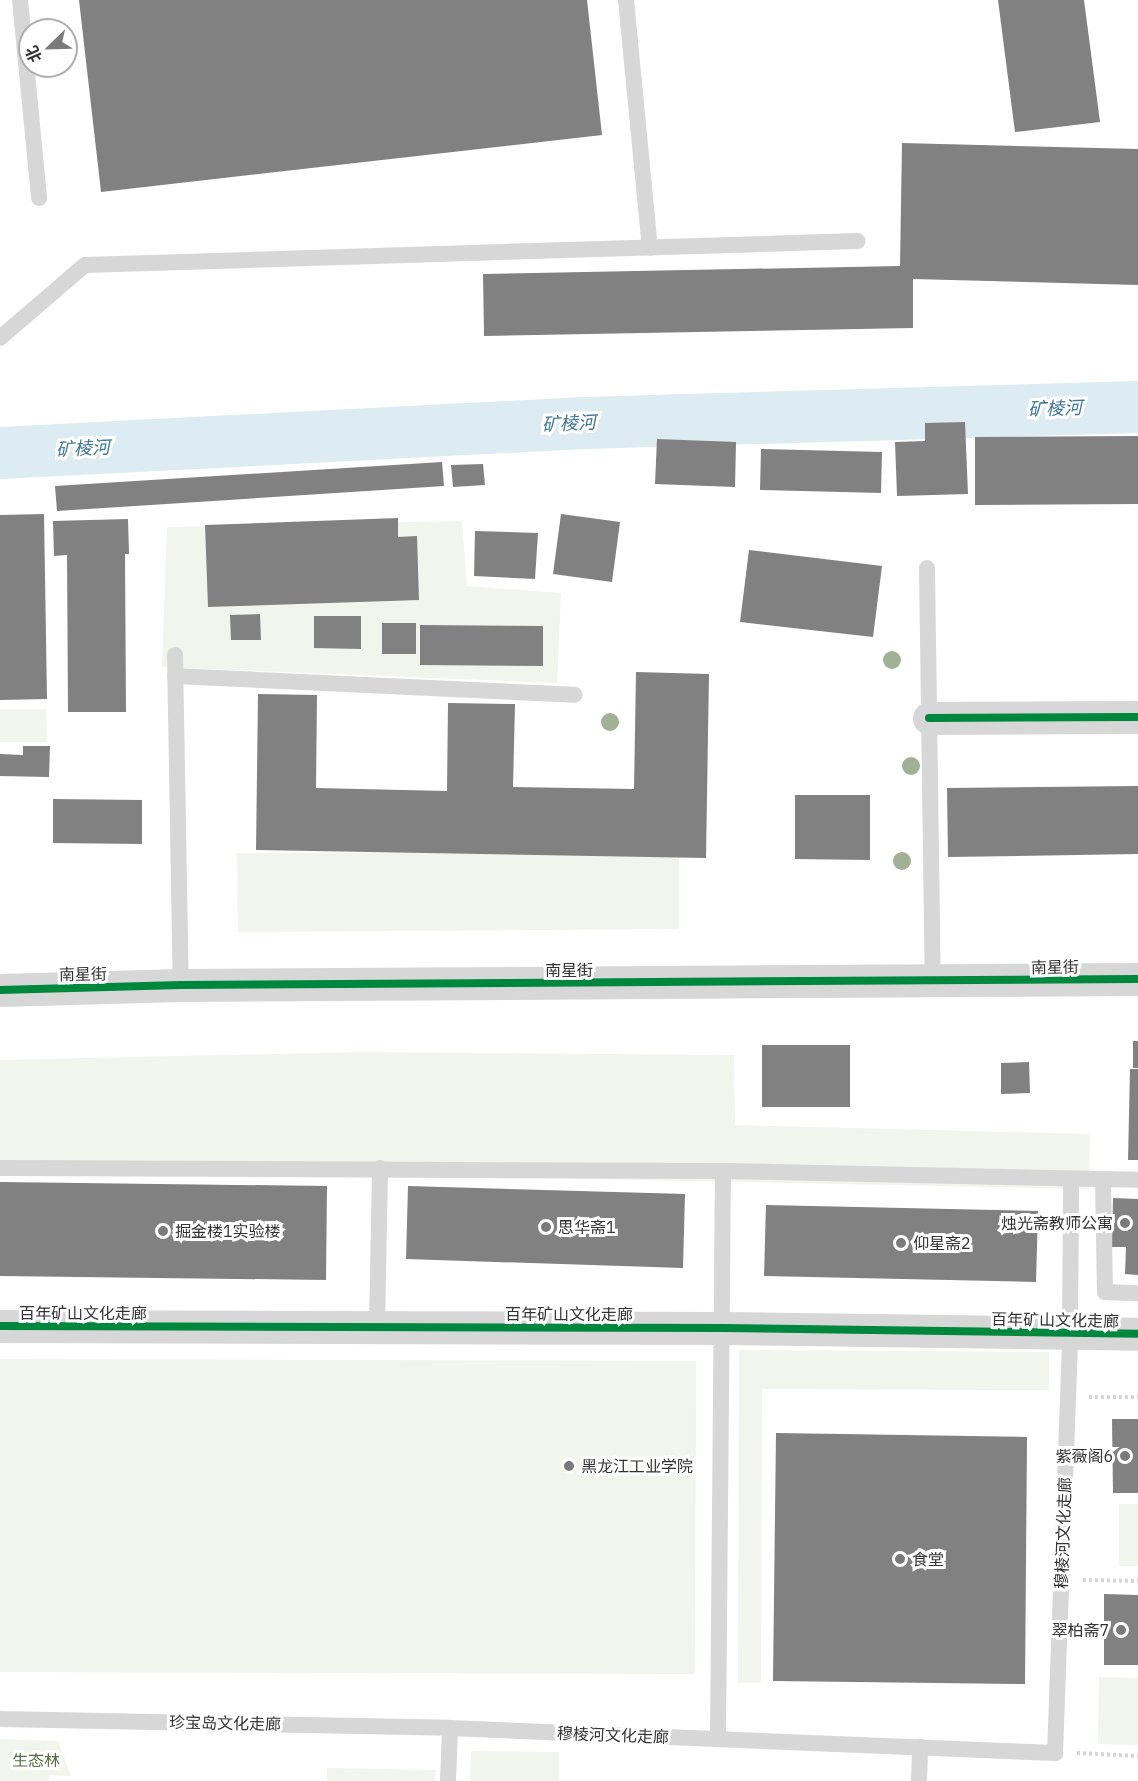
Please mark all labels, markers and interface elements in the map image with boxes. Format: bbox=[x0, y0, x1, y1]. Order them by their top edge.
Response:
north arrow bbox=[18, 18, 78, 78]
text: 北 bbox=[21, 43, 46, 66]
water label: 矿棱河 bbox=[1028, 397, 1082, 421]
water label: 矿棱河 bbox=[541, 412, 597, 436]
water label: 矿棱河 bbox=[55, 437, 111, 461]
street label: 南星街 bbox=[1031, 957, 1079, 977]
street label: 南星街 bbox=[545, 960, 593, 980]
street label: 南星街 bbox=[59, 964, 107, 984]
place label: 烛光斋教师公寓 bbox=[1001, 1213, 1113, 1233]
marker: 烛光斋教师公寓 bbox=[1118, 1216, 1132, 1230]
place label: 思华斋1 bbox=[558, 1217, 616, 1237]
marker: 思华斋1 bbox=[539, 1220, 553, 1234]
place label: 掘金楼1实验楼 bbox=[175, 1221, 281, 1241]
marker: 掘金楼1实验楼 bbox=[156, 1224, 170, 1238]
place label: 仰星斋2 bbox=[913, 1233, 971, 1253]
marker: 仰星斋2 bbox=[894, 1236, 908, 1250]
street label: 百年矿山文化走廊 bbox=[19, 1303, 147, 1323]
street label: 百年矿山文化走廊 bbox=[505, 1304, 633, 1324]
street label: 百年矿山文化走廊 bbox=[991, 1309, 1119, 1331]
place label: 紫薇阁6 bbox=[1055, 1446, 1113, 1466]
marker: 紫薇阁6 bbox=[1118, 1449, 1132, 1463]
place label: 黑龙江工业学院 bbox=[581, 1456, 693, 1476]
marker: 黑龙江工业学院 bbox=[562, 1459, 576, 1473]
street label: 穆棱河文化走廊 bbox=[1051, 1477, 1075, 1589]
place label: 食堂 bbox=[912, 1549, 944, 1569]
marker: 食堂 bbox=[893, 1552, 907, 1566]
place label: 翠柏斋7 bbox=[1051, 1620, 1109, 1640]
marker: 翠柏斋7 bbox=[1114, 1623, 1128, 1637]
street label: 珍宝岛文化走廊 bbox=[169, 1712, 281, 1734]
street label: 穆棱河文化走廊 bbox=[557, 1723, 669, 1747]
park label: 生态林 bbox=[12, 1750, 60, 1770]

